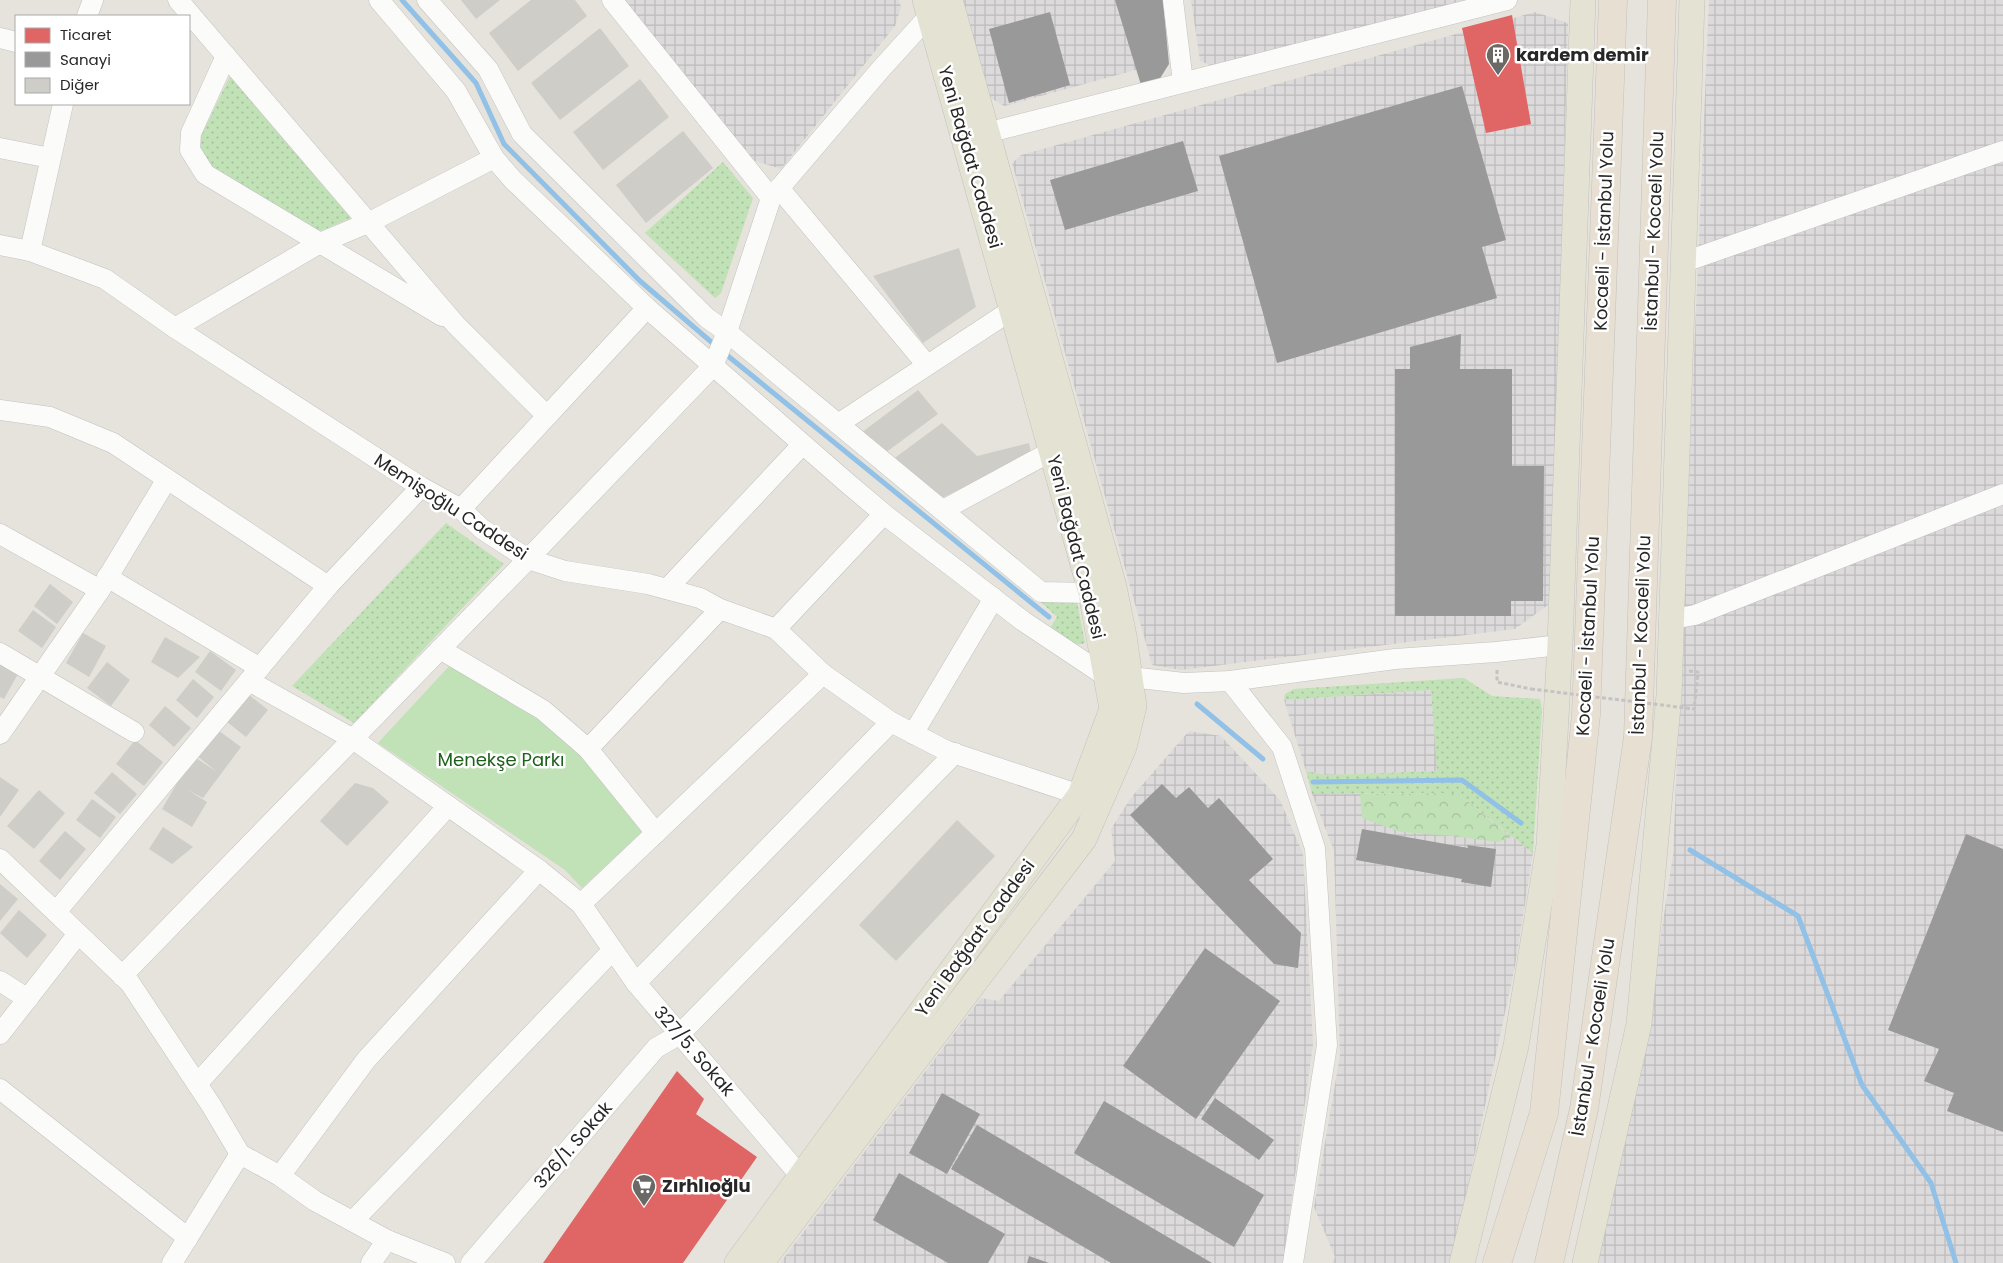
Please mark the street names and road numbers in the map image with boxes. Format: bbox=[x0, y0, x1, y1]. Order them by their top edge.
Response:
street label: Yeni Bağdat Caddesi bbox=[932, 63, 1009, 251]
street label: Kocaeli - İstanbul Yolu bbox=[1588, 131, 1619, 331]
street label: İstanbul - Kocaeli Yolu bbox=[1638, 131, 1669, 331]
street label: Memişoğlu Caddesi bbox=[369, 447, 533, 566]
street label: Yeni Bağdat Caddesi bbox=[1042, 452, 1111, 642]
street label: Kocaeli - İstanbul Yolu bbox=[1570, 535, 1605, 736]
street label: İstanbul - Kocaeli Yolu bbox=[1625, 535, 1656, 735]
street label: Yeni Bağdat Caddesi bbox=[909, 854, 1040, 1021]
street label: İstanbul - Kocaeli Yolu bbox=[1565, 936, 1620, 1138]
street label: 327/5. Sokak bbox=[648, 1000, 741, 1102]
street label: 326/1. Sokak bbox=[528, 1095, 618, 1194]

